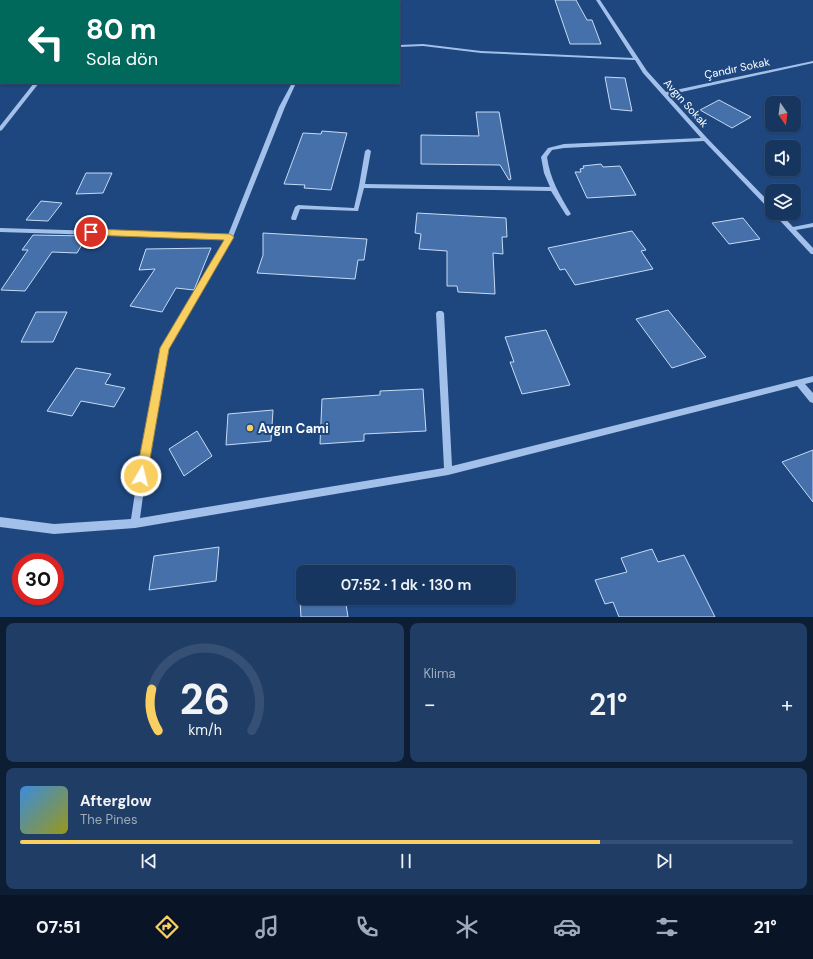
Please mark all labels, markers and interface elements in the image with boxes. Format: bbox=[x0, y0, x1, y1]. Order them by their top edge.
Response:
text: 80 m bbox=[86, 11, 156, 48]
icon: left bbox=[20, 16, 72, 68]
text: Sola dön bbox=[86, 47, 158, 71]
street label: Çandır Sokak bbox=[703, 54, 771, 82]
street label: Avgın Sokak bbox=[661, 76, 712, 130]
north arrow bbox=[765, 96, 801, 132]
map controls bbox=[765, 96, 801, 220]
button: sound bbox=[765, 140, 801, 176]
button: layers bbox=[765, 184, 801, 220]
pin bbox=[74, 215, 108, 249]
icon: arrive bbox=[80, 221, 102, 243]
place label: Avgın Cami bbox=[258, 420, 329, 437]
marker: Avgın Cami bbox=[245, 423, 255, 433]
position arrow bbox=[120, 455, 162, 497]
speed limit sign: 30 bbox=[12, 553, 64, 605]
text: 07:52 · 1 dk · 130 m bbox=[341, 575, 471, 595]
text: Klima bbox=[424, 665, 456, 682]
text: 26 bbox=[180, 672, 230, 726]
text: 21° bbox=[589, 685, 627, 724]
text: − bbox=[424, 690, 436, 719]
text: + bbox=[781, 690, 793, 719]
text: km/h bbox=[188, 720, 222, 738]
text: Afterglow bbox=[80, 791, 152, 811]
text: The Pines bbox=[80, 811, 137, 828]
icon: previous bbox=[138, 850, 160, 872]
icon: pause bbox=[395, 850, 417, 872]
icon: next bbox=[653, 850, 675, 872]
icon: directions bbox=[153, 913, 181, 941]
icon: music bbox=[253, 913, 281, 941]
icon: phone bbox=[353, 913, 381, 941]
icon: climate bbox=[453, 913, 481, 941]
icon: car bbox=[553, 913, 581, 941]
icon: filters bbox=[653, 913, 681, 941]
text: 07:51 bbox=[36, 915, 81, 939]
text: 21° bbox=[753, 915, 777, 939]

